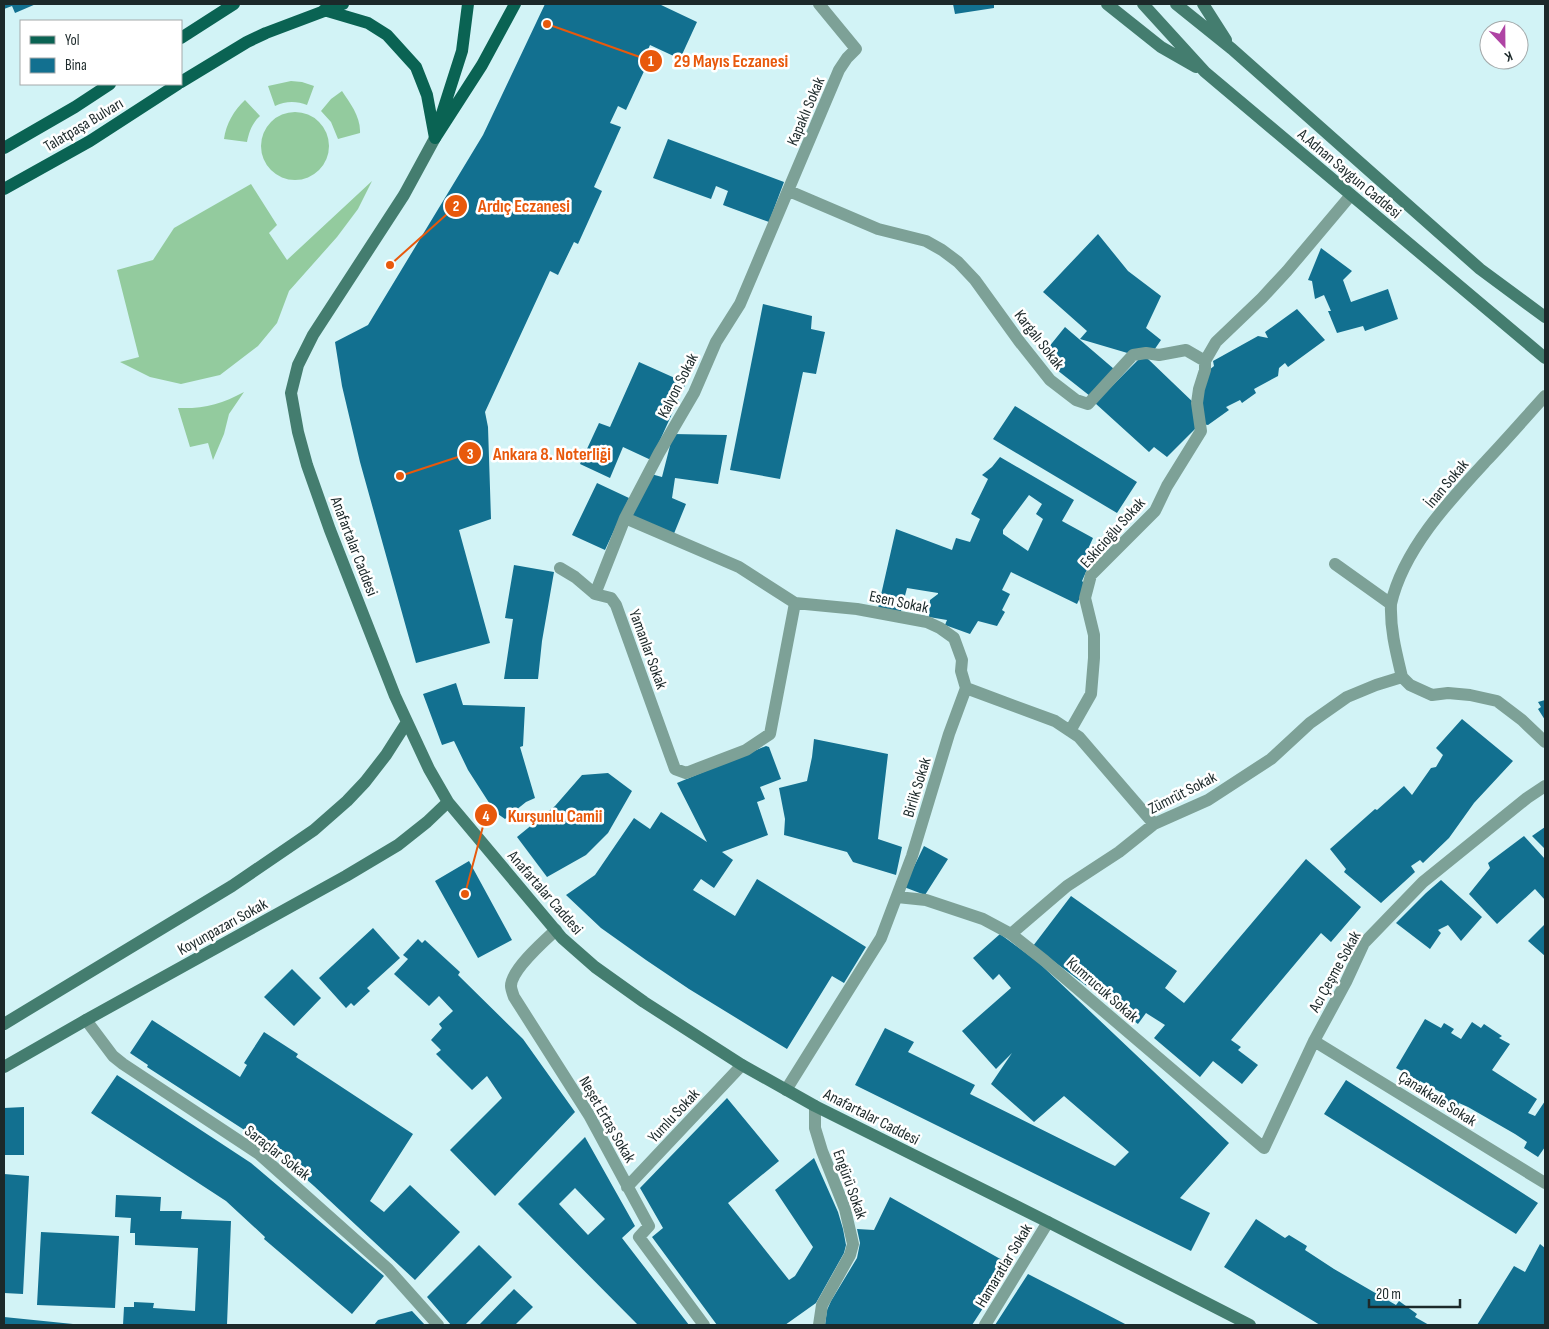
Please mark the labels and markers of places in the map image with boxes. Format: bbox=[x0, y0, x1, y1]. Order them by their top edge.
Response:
callout: 29 Mayıs Eczanesi bbox=[638, 45, 798, 78]
callout: Ardıç Eczanesi bbox=[443, 189, 580, 222]
callout: Ankara 8. Noterliği bbox=[458, 437, 621, 470]
callout: Kurşunlu Camii bbox=[473, 799, 613, 832]

